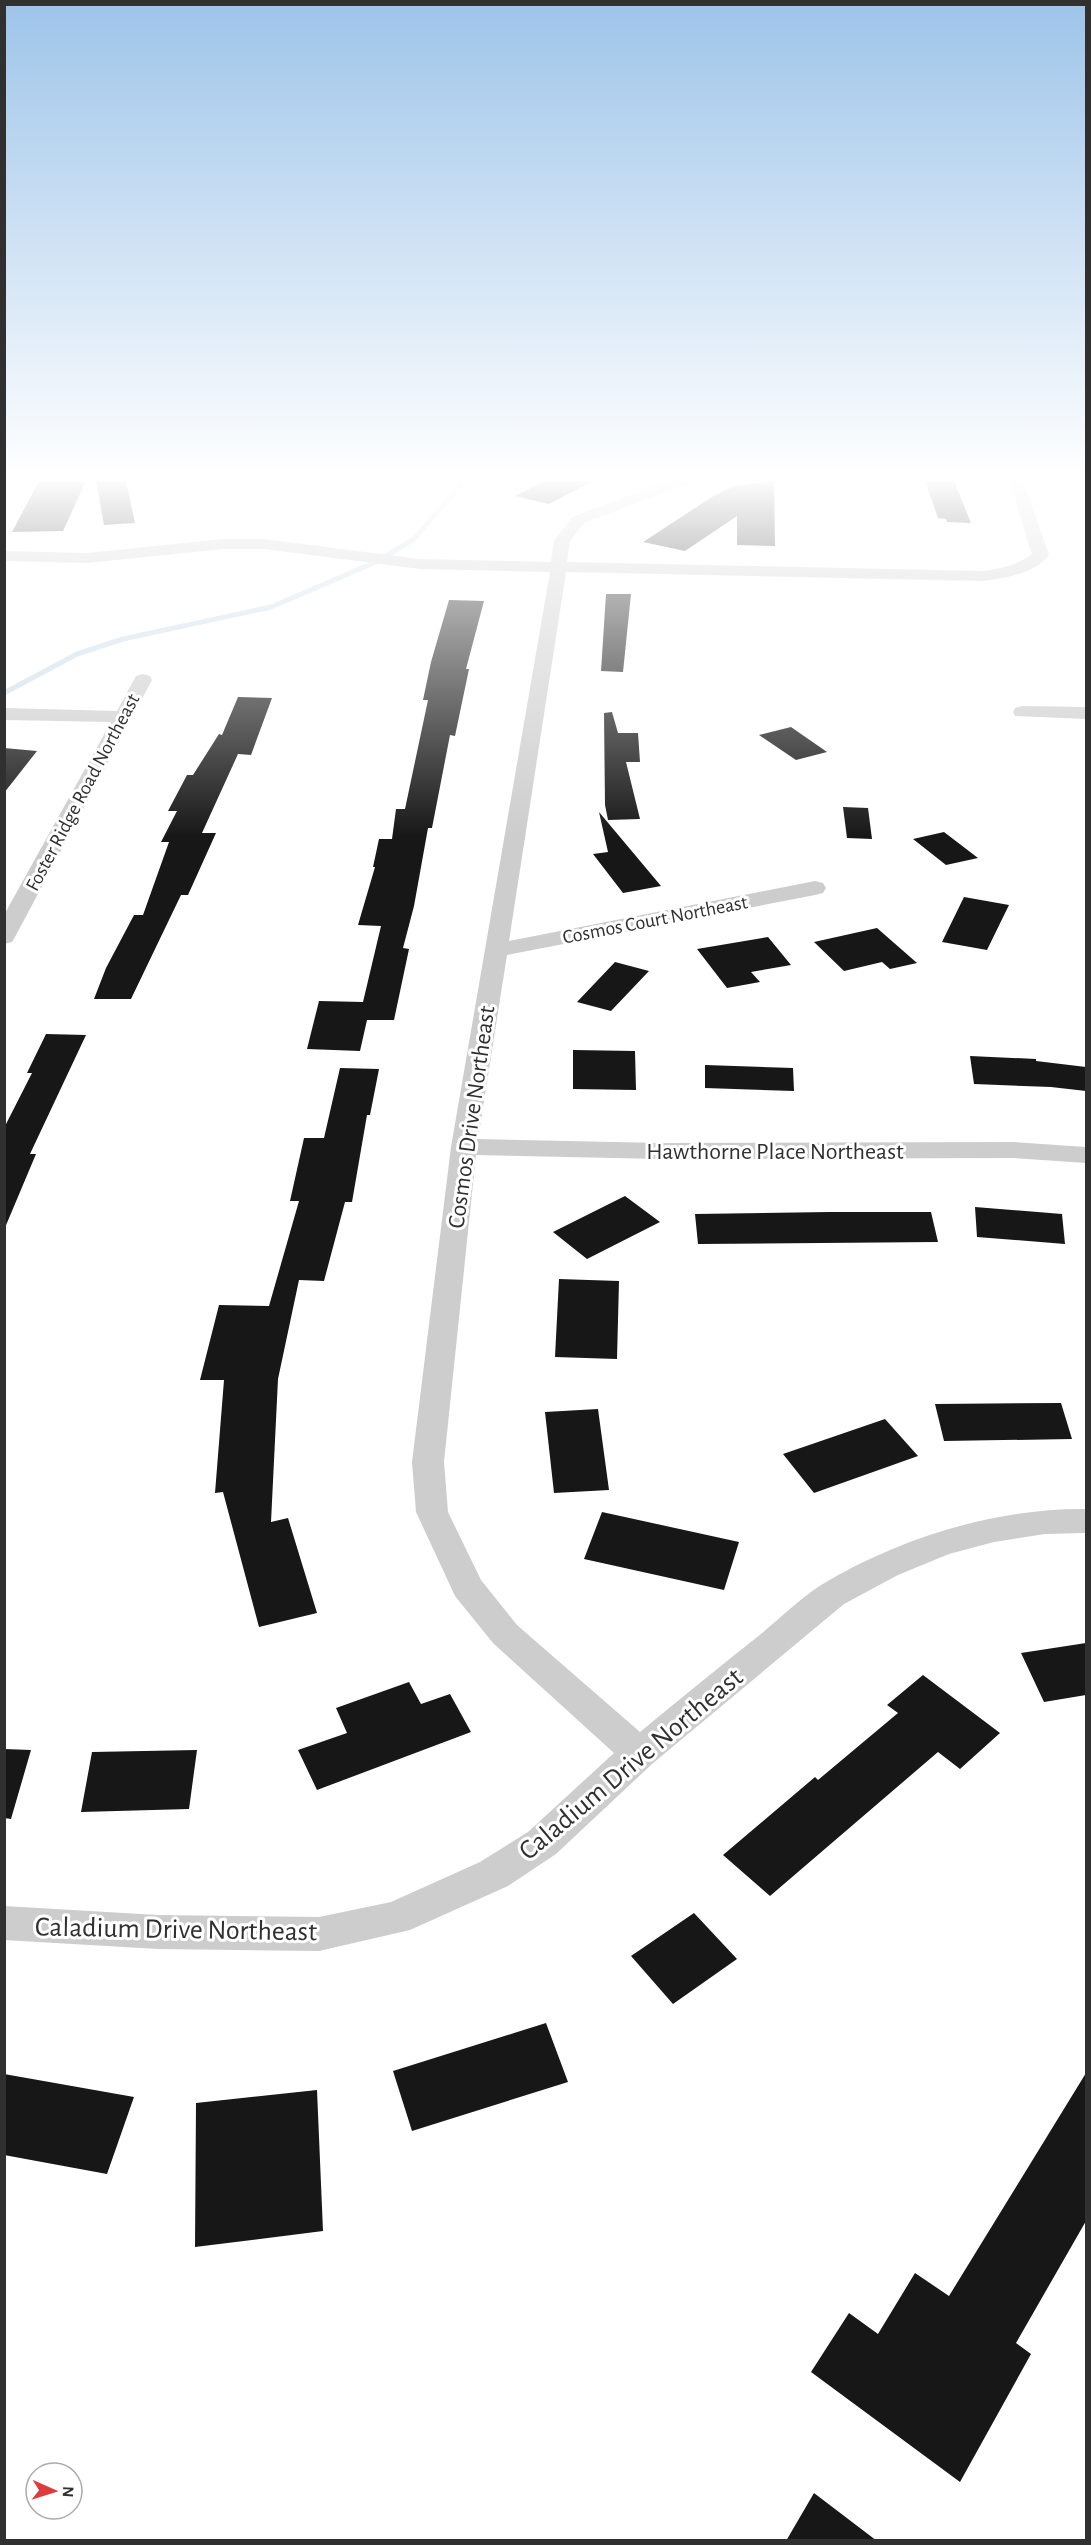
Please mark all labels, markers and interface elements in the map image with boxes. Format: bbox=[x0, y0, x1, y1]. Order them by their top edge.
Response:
street label: Foster Ridge Road Northeast bbox=[22, 690, 144, 894]
street label: Cosmos Court Northeast bbox=[561, 892, 750, 948]
street label: Cosmos Drive Northeast bbox=[444, 1004, 500, 1230]
street label: Hawthorne Place Northeast bbox=[646, 1140, 904, 1164]
street label: Caladium Drive Northeast bbox=[514, 1663, 748, 1866]
street label: Caladium Drive Northeast bbox=[35, 1914, 317, 1946]
north arrow bbox=[24, 2461, 84, 2521]
text: N bbox=[60, 2486, 76, 2498]

